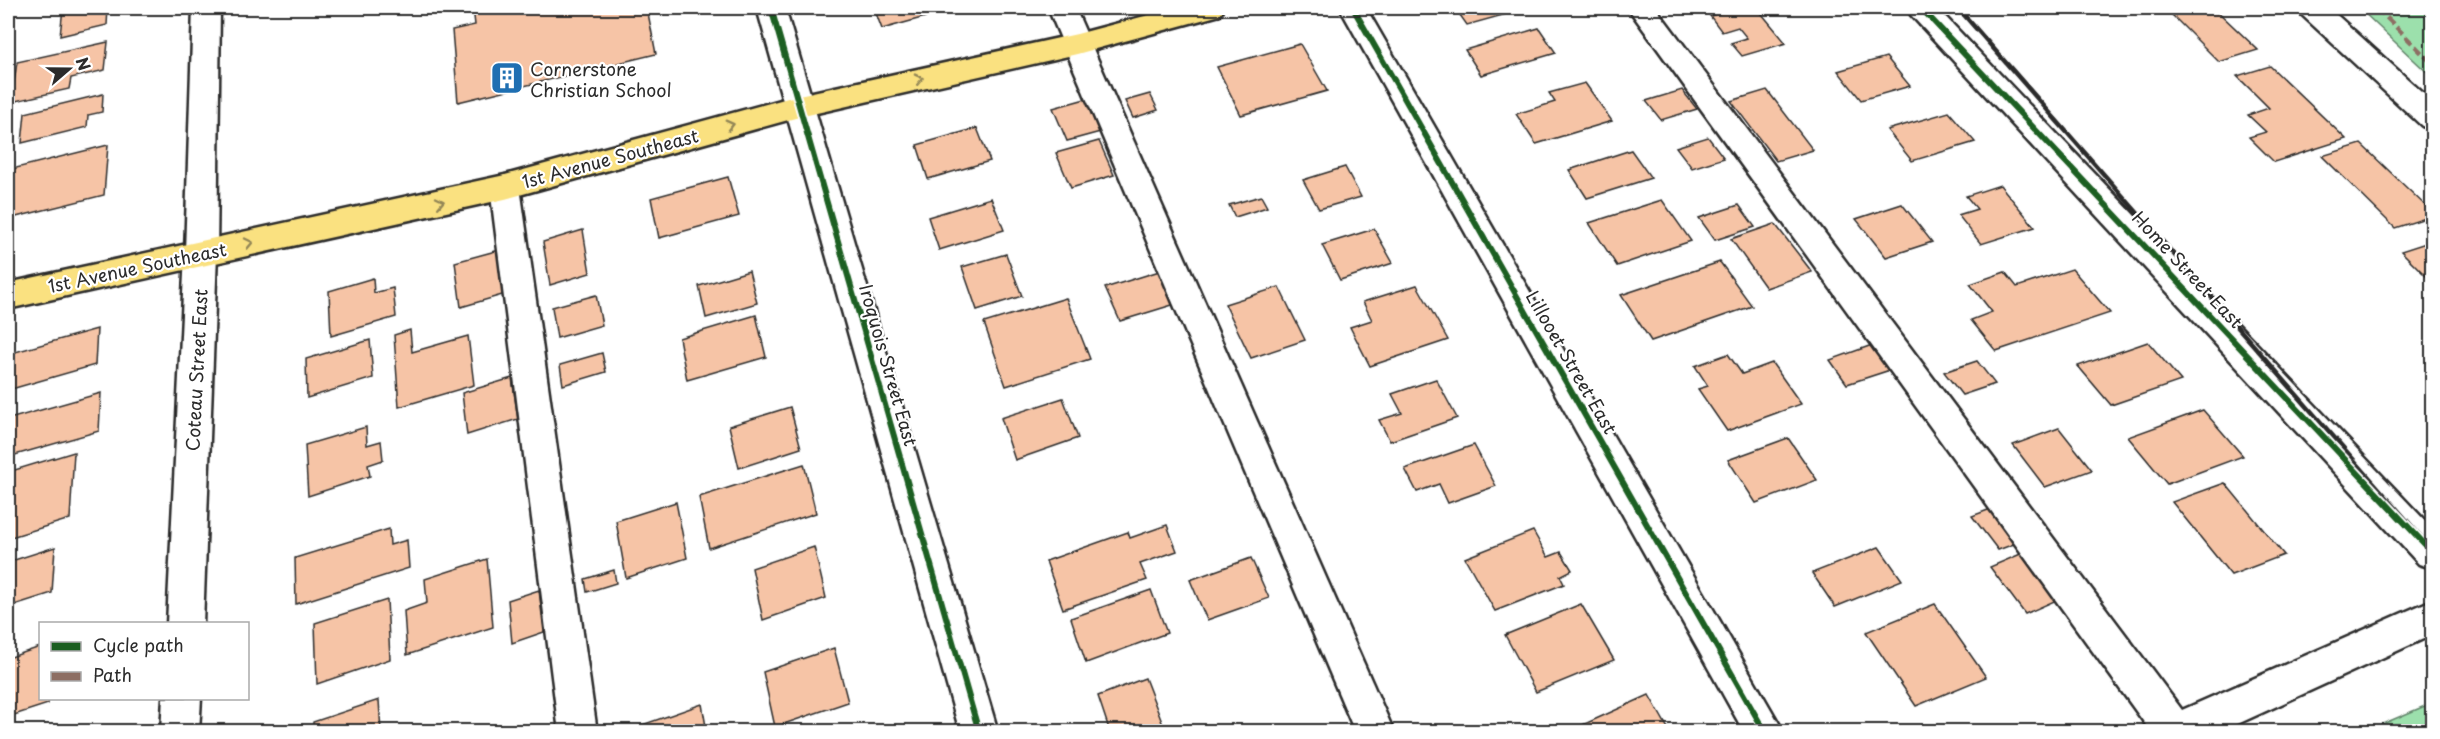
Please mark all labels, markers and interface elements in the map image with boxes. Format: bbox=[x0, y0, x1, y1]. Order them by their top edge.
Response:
north arrow bbox=[39, 39, 99, 99]
text: N bbox=[71, 53, 97, 74]
place label: Cornerstone Christian School bbox=[530, 55, 672, 103]
building icon: Cornerstone Christian School bbox=[489, 60, 525, 96]
one-way arrow bbox=[914, 73, 924, 86]
one-way arrow bbox=[724, 120, 735, 132]
street label: 1st Avenue Southeast bbox=[519, 121, 701, 195]
one-way arrow bbox=[435, 196, 445, 209]
street label: Home Street East bbox=[2126, 204, 2250, 334]
street label: 1st Avenue Southeast bbox=[45, 235, 229, 299]
one-way arrow bbox=[244, 237, 254, 250]
street label: Iroquois Street East bbox=[853, 281, 925, 449]
street label: Lillooet Street East bbox=[1520, 285, 1624, 439]
street label: Coteau Street East bbox=[178, 288, 214, 452]
legend bbox=[39, 622, 249, 700]
text: Cycle path bbox=[93, 631, 184, 658]
text: Path bbox=[93, 661, 132, 688]

